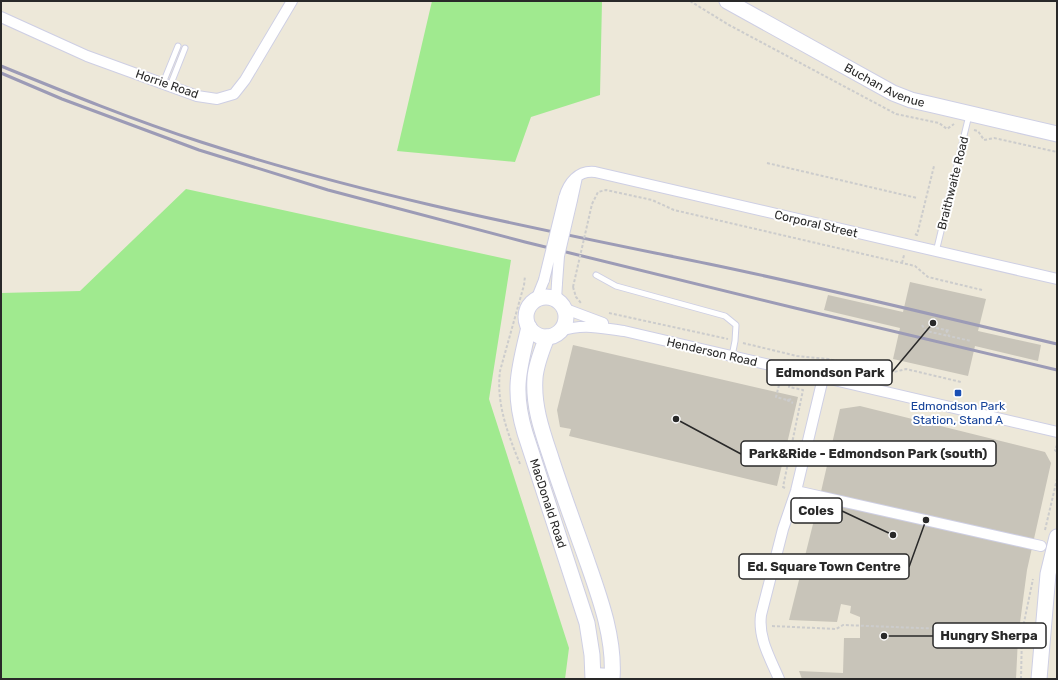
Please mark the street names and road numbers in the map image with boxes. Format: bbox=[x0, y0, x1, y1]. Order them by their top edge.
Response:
street label: Buchan Avenue bbox=[842, 60, 926, 110]
street label: Horrie Road bbox=[134, 67, 200, 101]
street label: Braithwaite Road bbox=[935, 135, 971, 231]
street label: Corporal Street bbox=[773, 208, 859, 240]
street label: Henderson Road bbox=[665, 335, 759, 369]
street label: MacDonald Road bbox=[527, 457, 569, 550]

